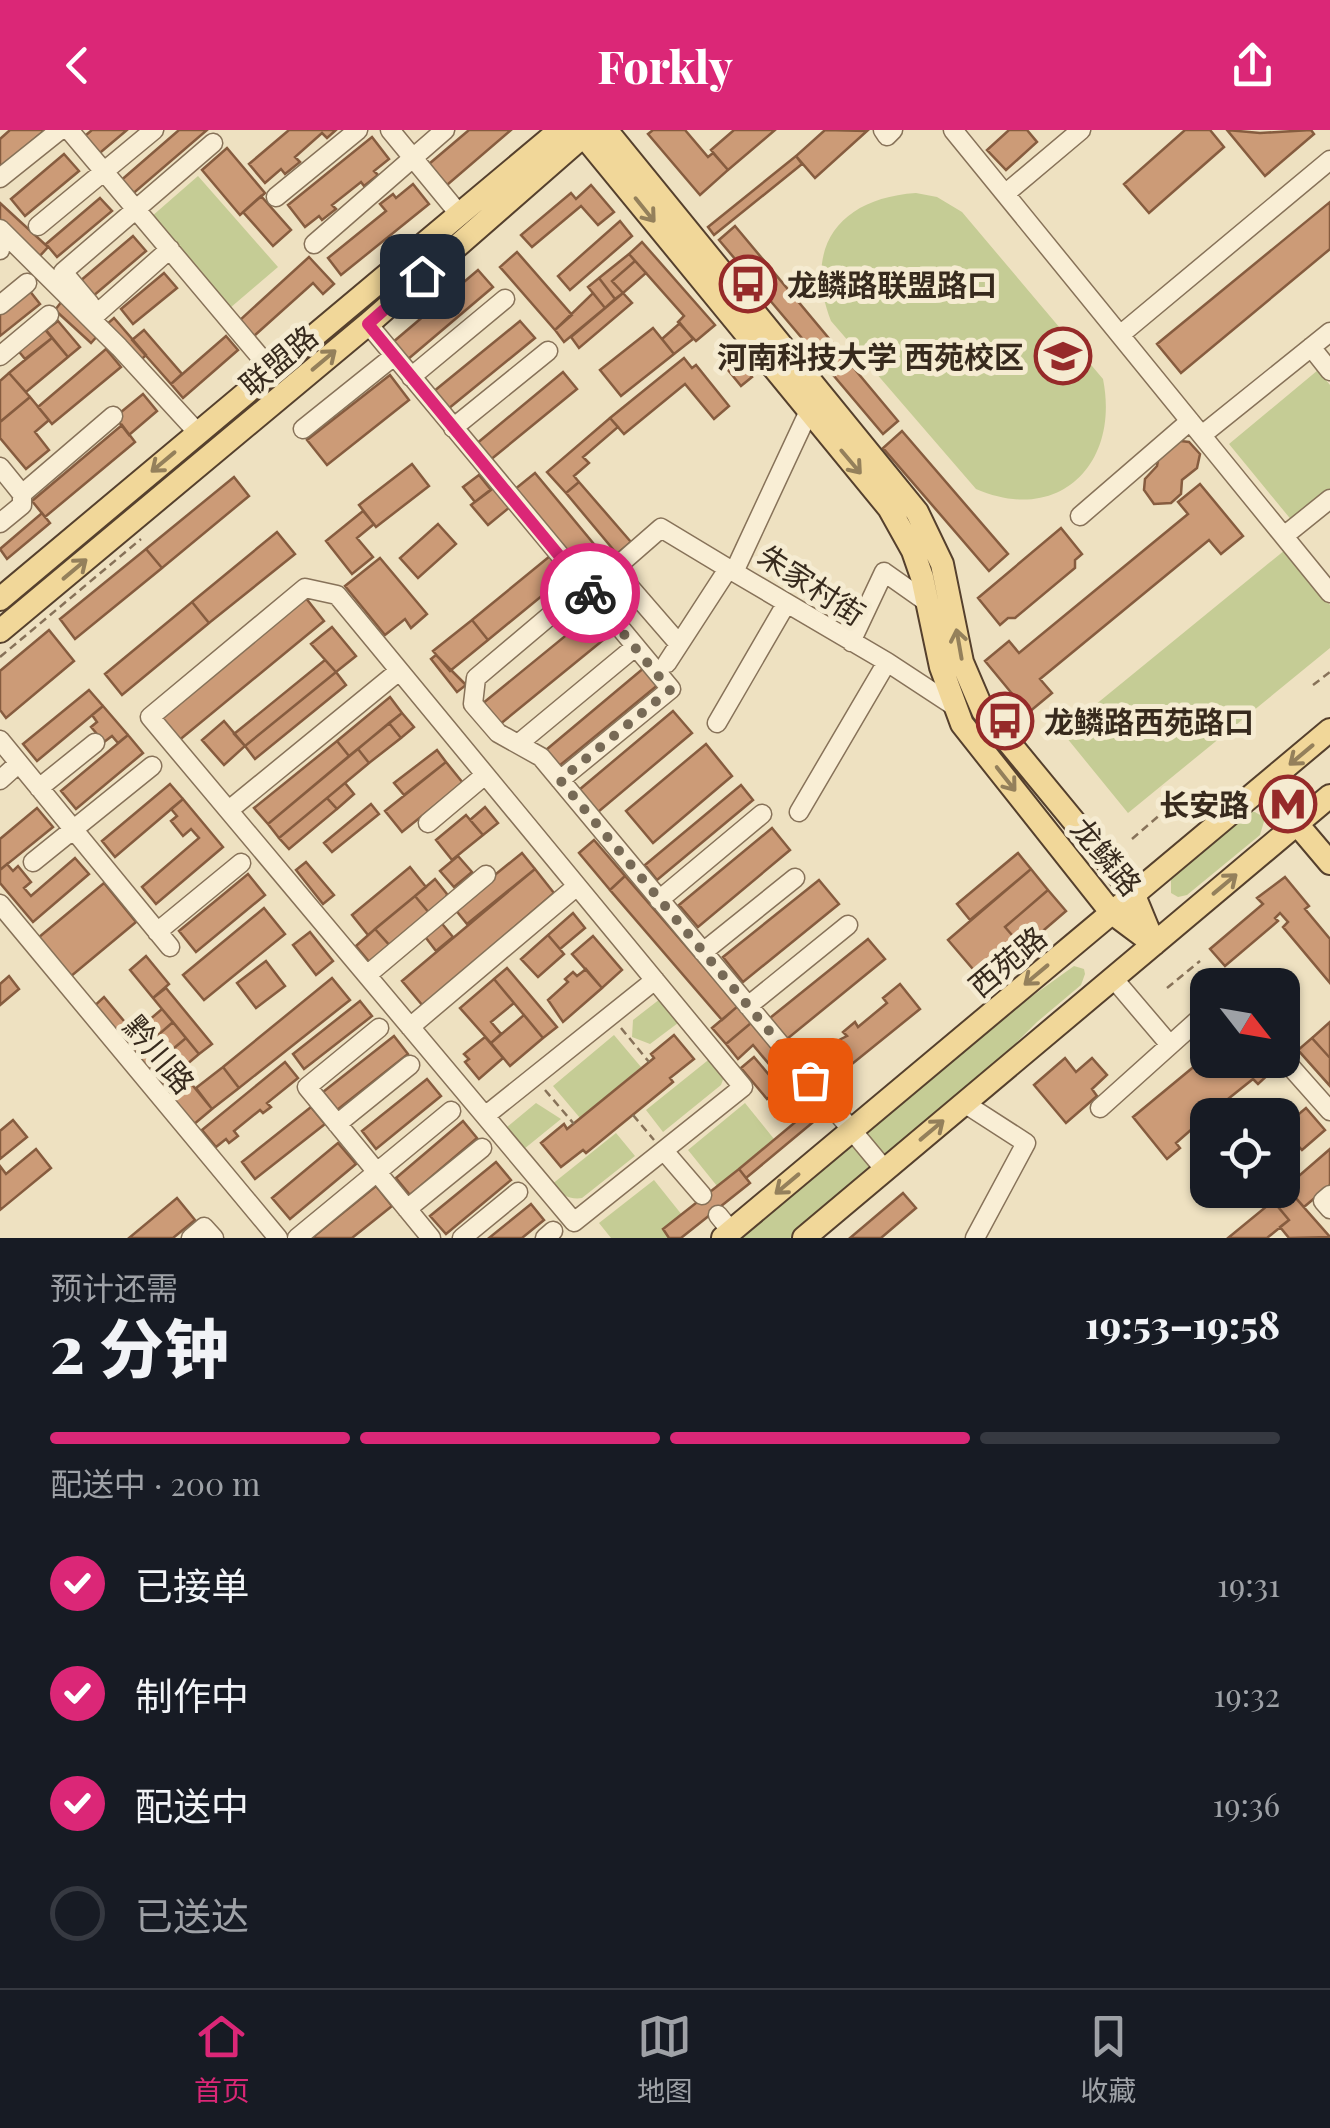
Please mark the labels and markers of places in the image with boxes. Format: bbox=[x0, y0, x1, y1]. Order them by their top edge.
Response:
pin bbox=[380, 234, 465, 319]
bus stop icon: 龙鳞路联盟路口 bbox=[718, 254, 778, 314]
place label: 龙鳞路联盟路口 bbox=[787, 264, 997, 304]
school or university icon: 河南科技大学 西苑校区 bbox=[1033, 326, 1093, 386]
place label: 河南科技大学 西苑校区 bbox=[717, 336, 1024, 376]
bus stop icon: 龙鳞路西苑路口 bbox=[975, 691, 1035, 751]
place label: 龙鳞路西苑路口 bbox=[1044, 701, 1254, 741]
metro station icon: 长安路 bbox=[1258, 774, 1318, 834]
place label: 长安路 bbox=[1159, 784, 1249, 824]
pin bbox=[768, 1038, 853, 1123]

